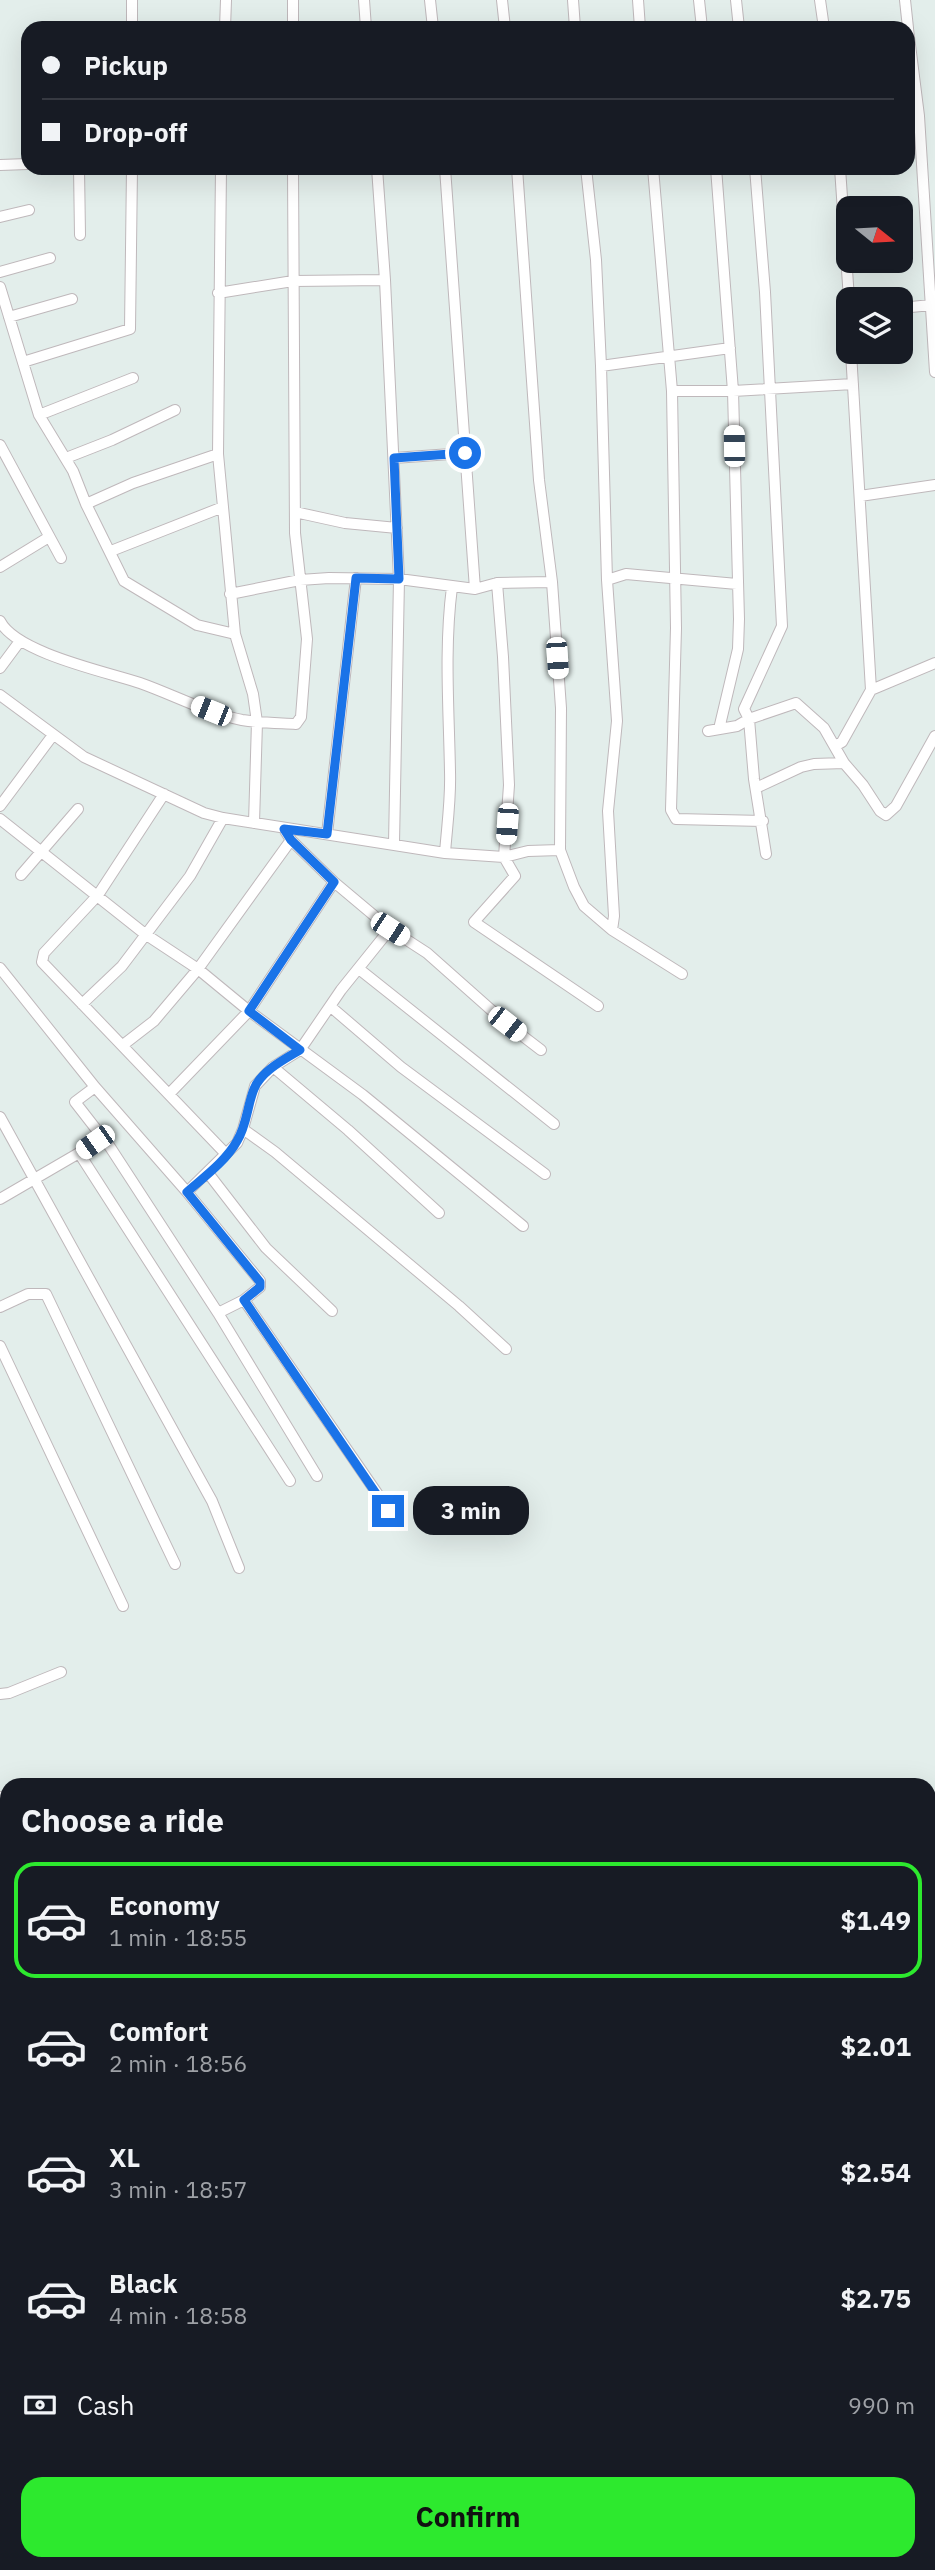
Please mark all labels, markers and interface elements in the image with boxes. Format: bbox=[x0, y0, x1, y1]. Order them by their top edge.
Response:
text: Pickup bbox=[84, 48, 168, 82]
text: Drop-off bbox=[84, 115, 187, 149]
north arrow bbox=[836, 196, 914, 273]
map controls bbox=[836, 196, 913, 364]
button: layers bbox=[836, 287, 913, 364]
car bbox=[724, 425, 745, 467]
route start bbox=[449, 437, 481, 469]
car bbox=[546, 636, 569, 680]
car bbox=[188, 693, 235, 729]
car bbox=[496, 802, 519, 846]
car bbox=[367, 909, 414, 949]
car bbox=[484, 1003, 531, 1045]
car bbox=[72, 1121, 119, 1163]
callout: 3 min bbox=[412, 1486, 528, 1536]
route end bbox=[372, 1495, 404, 1527]
text: 3 min bbox=[441, 1495, 501, 1525]
text: Choose a ride bbox=[21, 1799, 224, 1841]
text: Economy bbox=[109, 1888, 220, 1922]
icon: car bbox=[25, 1889, 88, 1952]
text: $1.49 bbox=[841, 1903, 911, 1937]
text: 1 min · 18:55 bbox=[109, 1922, 247, 1952]
text: Comfort bbox=[109, 2014, 208, 2048]
icon: car bbox=[25, 2015, 88, 2078]
text: $2.01 bbox=[841, 2029, 911, 2063]
text: 2 min · 18:56 bbox=[109, 2048, 247, 2078]
text: XL bbox=[109, 2140, 140, 2174]
icon: car bbox=[25, 2141, 88, 2204]
text: $2.54 bbox=[841, 2155, 911, 2189]
text: 3 min · 18:57 bbox=[109, 2174, 247, 2204]
text: Black bbox=[109, 2266, 177, 2300]
icon: car bbox=[25, 2267, 88, 2330]
text: $2.75 bbox=[841, 2281, 911, 2315]
text: 4 min · 18:58 bbox=[109, 2300, 247, 2330]
icon: cash bbox=[21, 2386, 59, 2424]
text: Cash bbox=[77, 2388, 134, 2422]
text: 990 m bbox=[848, 2390, 915, 2420]
button: Confirm bbox=[21, 2477, 915, 2557]

